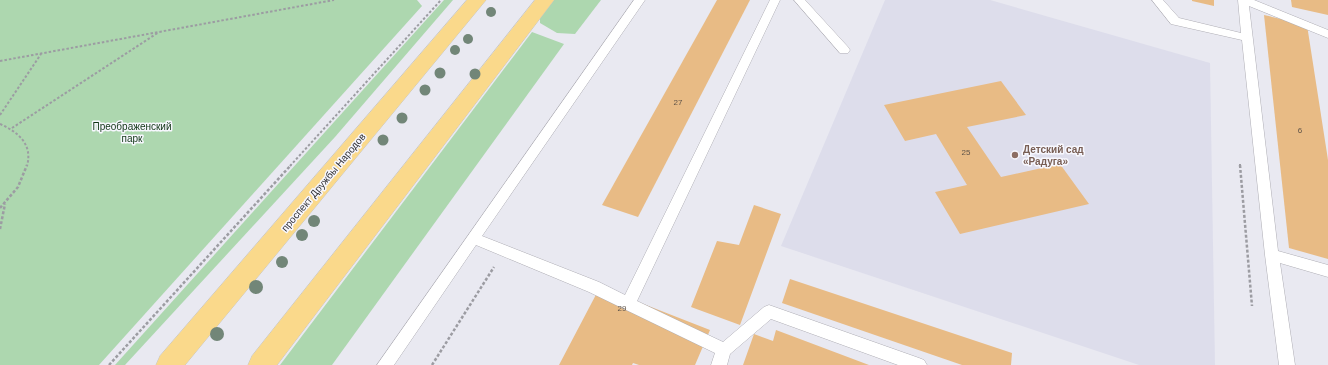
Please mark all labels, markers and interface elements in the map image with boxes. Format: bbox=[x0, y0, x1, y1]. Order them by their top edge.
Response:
house number: 27 bbox=[674, 98, 683, 107]
park label: Преображенский парк bbox=[92, 121, 172, 144]
house number: 6 bbox=[1298, 126, 1303, 135]
street label: проспект Дружбы Народов bbox=[279, 131, 368, 234]
place label: Детский сад «Радуга» bbox=[1023, 144, 1084, 167]
house number: 25 bbox=[962, 148, 971, 157]
marker: Детский сад «Радуга» bbox=[1010, 150, 1020, 160]
house number: 29 bbox=[618, 304, 627, 313]

